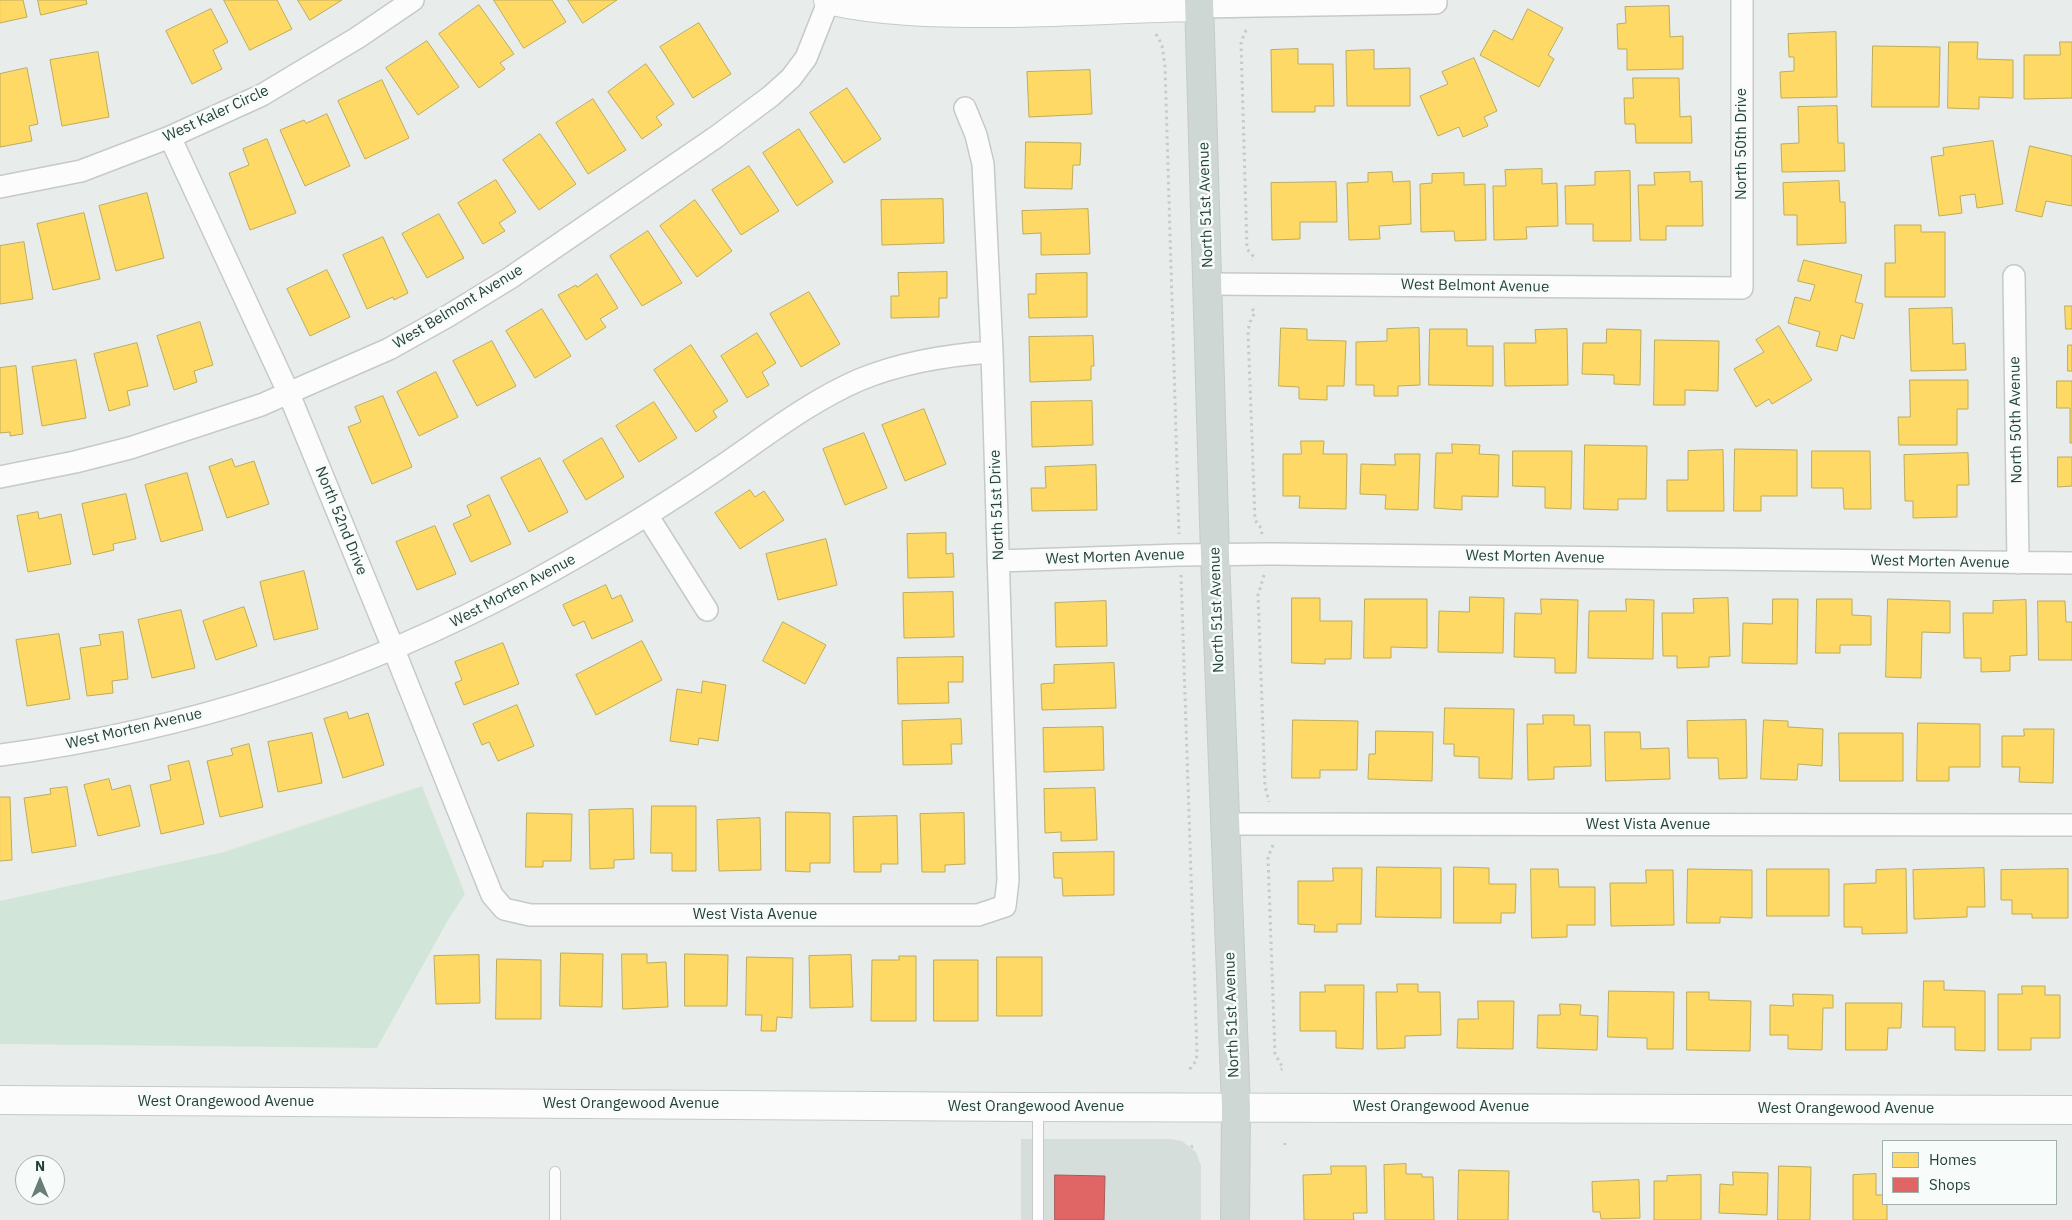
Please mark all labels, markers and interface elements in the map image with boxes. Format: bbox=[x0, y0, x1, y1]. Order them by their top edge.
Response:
street label: West Kaler Circle bbox=[160, 82, 272, 146]
street label: North 50th Drive bbox=[1733, 88, 1751, 200]
street label: North 51st Avenue bbox=[1195, 142, 1217, 268]
street label: West Belmont Avenue bbox=[390, 261, 526, 353]
street label: West Belmont Avenue bbox=[1401, 276, 1549, 296]
street label: North 50th Avenue bbox=[2006, 356, 2026, 484]
street label: North 51st Drive bbox=[986, 449, 1008, 561]
street label: North 52nd Drive bbox=[311, 464, 371, 578]
street label: West Morten Avenue bbox=[1045, 546, 1185, 568]
street label: North 51st Avenue bbox=[1206, 547, 1228, 673]
street label: West Morten Avenue bbox=[1465, 547, 1605, 567]
street label: West Morten Avenue bbox=[447, 550, 579, 632]
street label: West Morten Avenue bbox=[1870, 552, 2010, 572]
street label: West Morten Avenue bbox=[64, 705, 204, 753]
street label: West Vista Avenue bbox=[1586, 816, 1710, 834]
street label: West Vista Avenue bbox=[693, 906, 817, 924]
street label: North 51st Avenue bbox=[1221, 952, 1243, 1078]
street label: West Orangewood Avenue bbox=[138, 1093, 314, 1111]
street label: West Orangewood Avenue bbox=[543, 1095, 719, 1113]
street label: West Orangewood Avenue bbox=[948, 1098, 1124, 1116]
street label: West Orangewood Avenue bbox=[1353, 1098, 1529, 1116]
street label: West Orangewood Avenue bbox=[1758, 1100, 1934, 1118]
legend bbox=[1882, 1140, 2057, 1205]
text: Homes bbox=[1929, 1150, 1977, 1169]
north arrow bbox=[15, 1155, 65, 1205]
text: N bbox=[35, 1157, 45, 1175]
text: Shops bbox=[1929, 1175, 1971, 1194]

